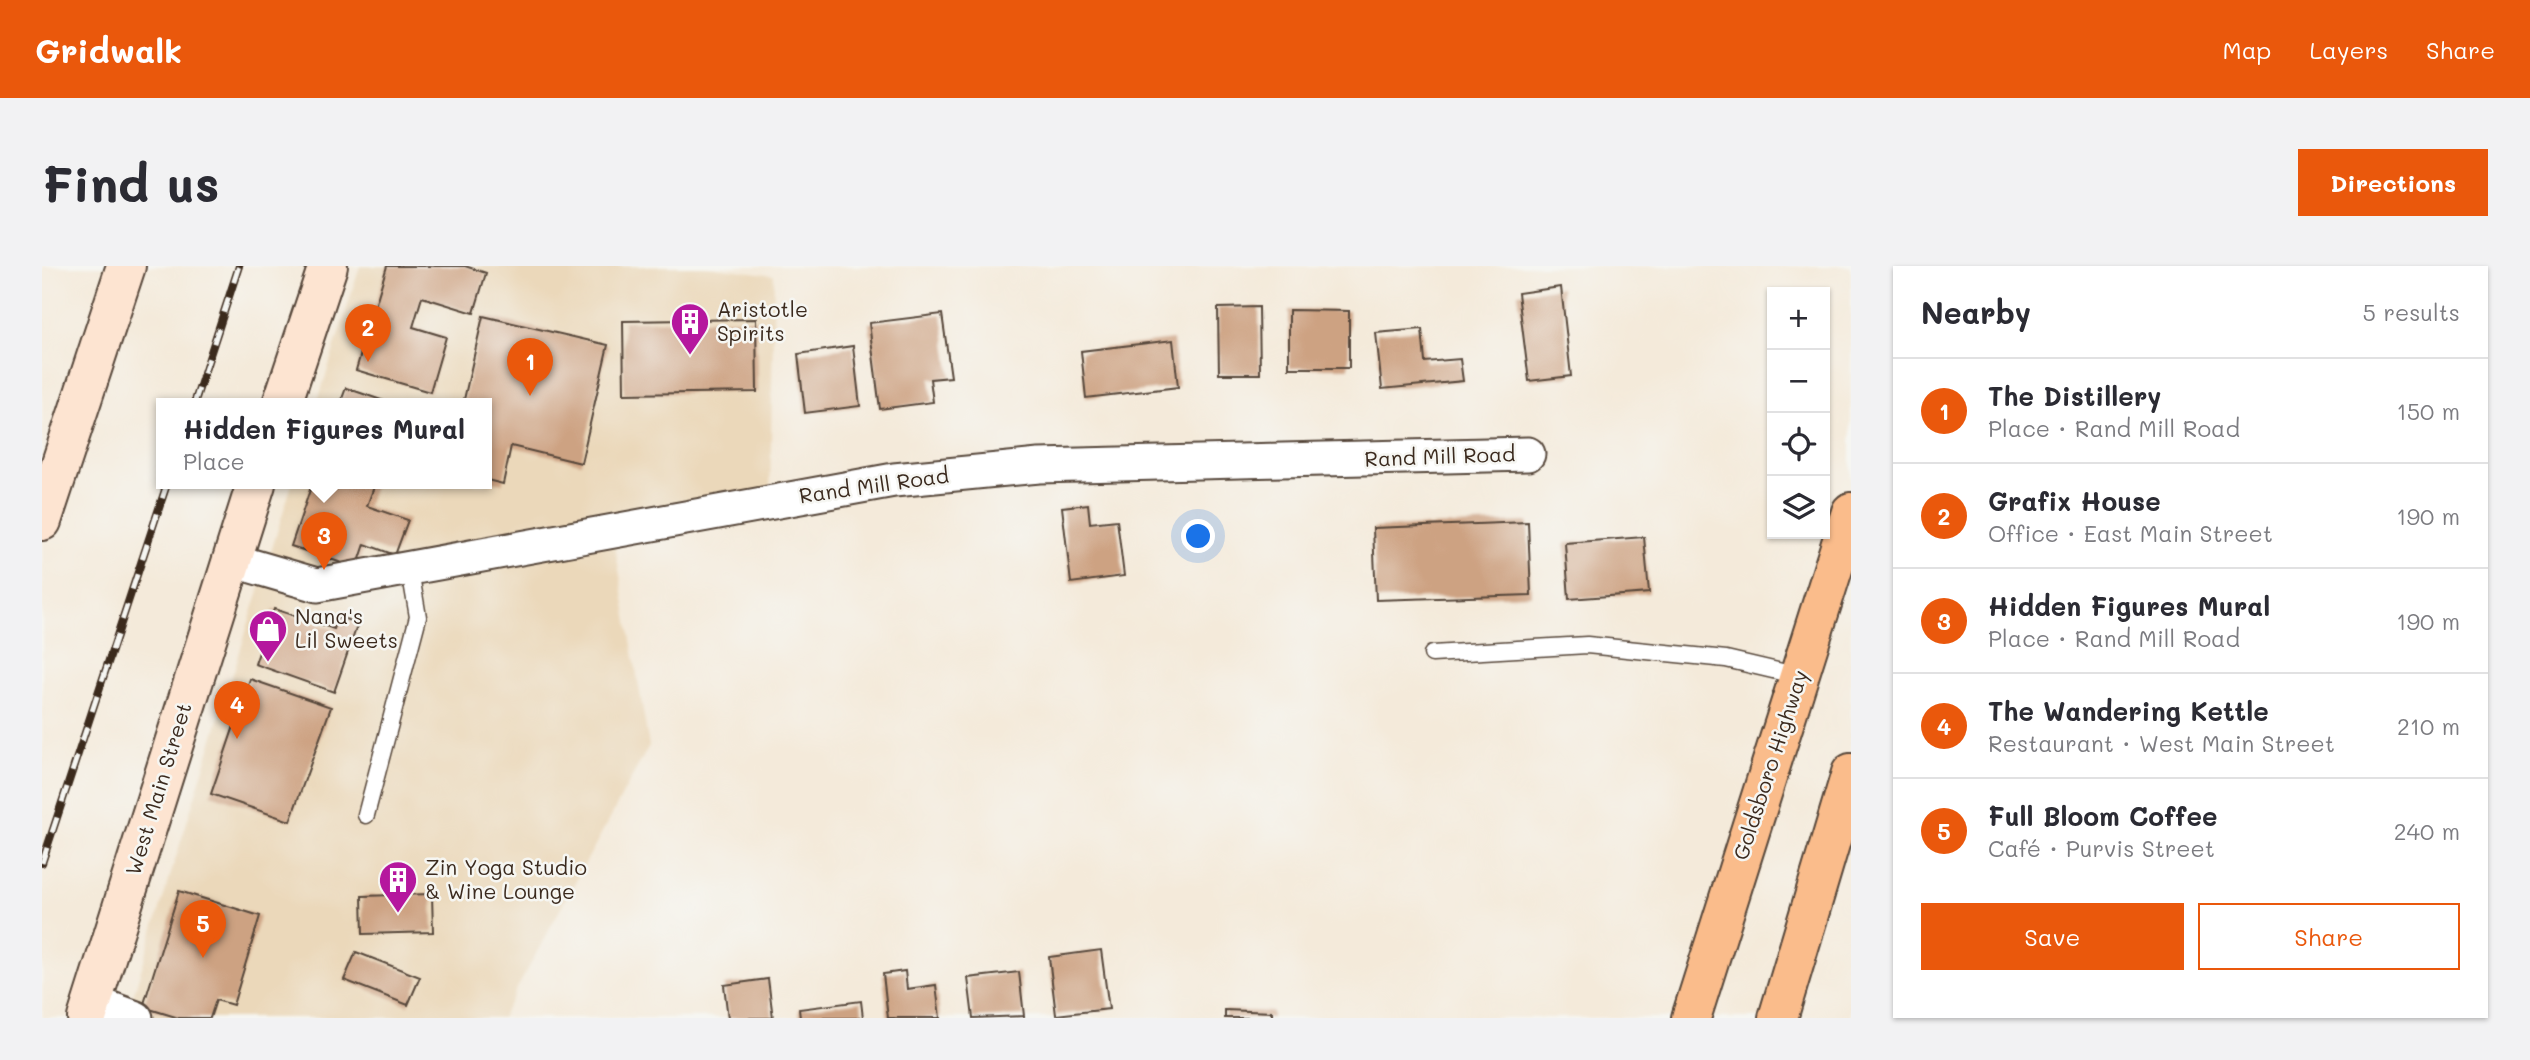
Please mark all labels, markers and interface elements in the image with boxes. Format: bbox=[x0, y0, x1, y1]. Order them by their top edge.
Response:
text: Gridwalk bbox=[35, 28, 182, 71]
text: Map bbox=[2223, 34, 2271, 65]
text: Layers bbox=[2309, 34, 2388, 65]
text: Share bbox=[2426, 34, 2495, 65]
button: Directions bbox=[2298, 149, 2488, 216]
text: Find us bbox=[42, 151, 220, 214]
map controls bbox=[1767, 287, 1830, 539]
button: + bbox=[1767, 287, 1830, 350]
text: Nearby bbox=[1921, 292, 2031, 332]
place label: Aristotle Spirits bbox=[717, 295, 808, 346]
text: 5 results bbox=[2363, 297, 2460, 327]
building icon: Aristotle Spirits bbox=[669, 301, 711, 356]
pin: 2 bbox=[345, 304, 391, 362]
pin: 1 bbox=[507, 338, 553, 396]
button: − bbox=[1767, 350, 1830, 413]
text: The Distillery bbox=[1988, 379, 2161, 413]
text: 1 bbox=[1939, 396, 1949, 426]
text: 150 m bbox=[2396, 396, 2460, 426]
popup bbox=[156, 398, 492, 489]
text: Hidden Figures Mural bbox=[183, 412, 465, 446]
button: locate bbox=[1767, 413, 1830, 476]
text: Place · Rand Mill Road bbox=[1988, 413, 2240, 443]
street label: Rand Mill Road bbox=[1364, 439, 1516, 472]
text: Place bbox=[183, 446, 245, 476]
street label: Rand Mill Road bbox=[797, 461, 950, 508]
button: layers bbox=[1767, 476, 1830, 539]
text: Grafix House bbox=[1988, 484, 2161, 518]
text: 2 bbox=[1938, 501, 1950, 531]
text: 190 m bbox=[2396, 501, 2460, 531]
pin: 3 bbox=[301, 512, 347, 570]
text: Office · East Main Street bbox=[1988, 518, 2273, 548]
your location bbox=[1181, 519, 1215, 553]
text: Hidden Figures Mural bbox=[1988, 589, 2270, 623]
place label: Nana's Lil Sweets bbox=[295, 602, 398, 653]
text: 3 bbox=[1937, 606, 1951, 636]
text: 190 m bbox=[2396, 606, 2460, 636]
shop icon: Nana's Lil Sweets bbox=[247, 608, 289, 663]
text: Place · Rand Mill Road bbox=[1988, 623, 2240, 653]
street label: Goldsboro Highway bbox=[1726, 666, 1813, 863]
pin: 4 bbox=[214, 681, 260, 739]
text: The Wandering Kettle bbox=[1988, 694, 2269, 728]
street label: West Main Street bbox=[118, 699, 197, 878]
text: 4 bbox=[1937, 711, 1951, 741]
text: 210 m bbox=[2397, 711, 2460, 741]
text: Restaurant · West Main Street bbox=[1988, 728, 2335, 758]
text: Full Bloom Coffee bbox=[1988, 799, 2217, 833]
text: 5 bbox=[1937, 816, 1951, 846]
text: 240 m bbox=[2394, 816, 2460, 846]
text: Café · Purvis Street bbox=[1988, 833, 2215, 863]
place label: Zin Yoga Studio & Wine Lounge bbox=[425, 853, 587, 904]
building icon: Zin Yoga Studio & Wine Lounge bbox=[377, 859, 419, 914]
pin: 5 bbox=[180, 900, 226, 958]
button: Save bbox=[1921, 903, 2184, 970]
button: Share bbox=[2198, 903, 2460, 970]

